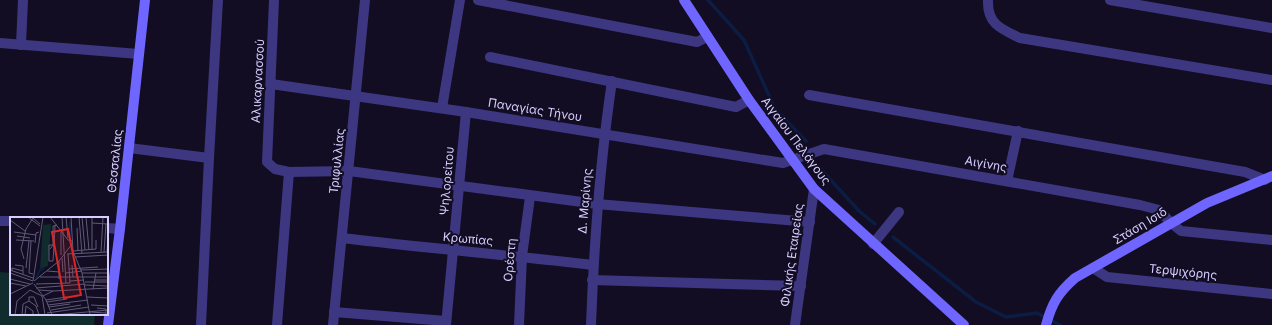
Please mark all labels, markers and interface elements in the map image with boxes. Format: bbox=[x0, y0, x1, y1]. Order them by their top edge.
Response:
street label: Αλικαρνασσού bbox=[248, 38, 267, 123]
street label: Αιγαίου Πελάγους bbox=[758, 94, 834, 188]
street label: Παναγίας Τήνου bbox=[487, 95, 583, 124]
street label: Τριφυλλίας bbox=[326, 127, 347, 195]
street label: Θεσσαλίας bbox=[104, 128, 125, 194]
street label: Ψηλορείτου bbox=[436, 146, 457, 216]
street label: Αιγίνης bbox=[964, 152, 1009, 175]
street label: Δ. Μαρίνης bbox=[574, 168, 595, 234]
street label: Φιλικής Εταιρείας bbox=[777, 202, 806, 308]
street label: Στάση Ισιδ bbox=[1110, 204, 1169, 247]
inset map bbox=[10, 217, 108, 315]
street label: Κρωπίας bbox=[442, 229, 494, 248]
street label: Ορέστη bbox=[500, 238, 519, 282]
street label: Τερψιχόρης bbox=[1148, 260, 1218, 283]

